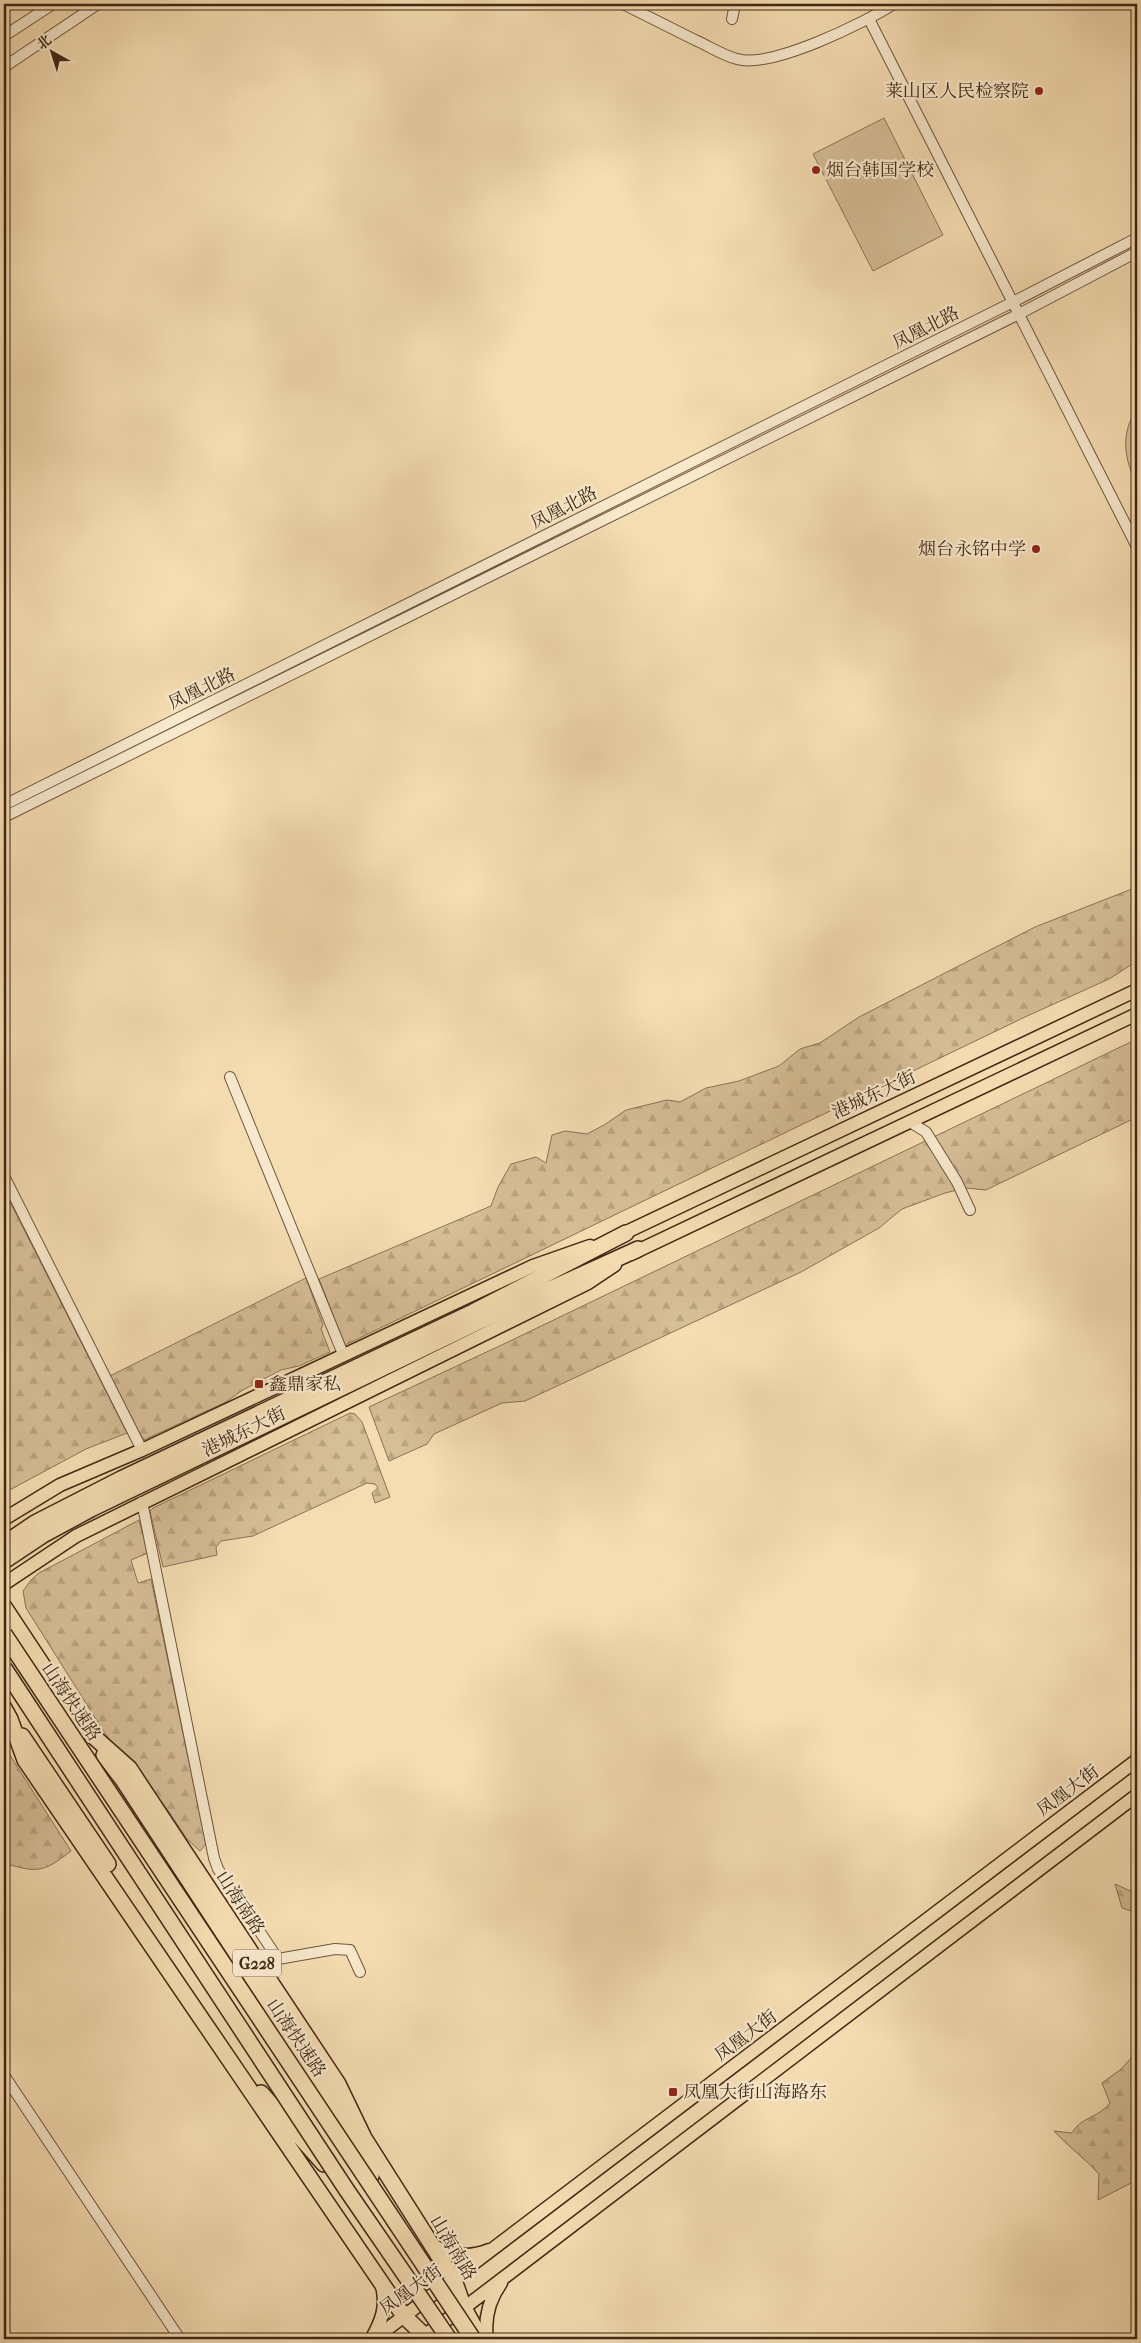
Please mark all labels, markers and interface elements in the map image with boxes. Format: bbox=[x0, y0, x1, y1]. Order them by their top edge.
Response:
north arrow bbox=[28, 28, 78, 78]
text: 北 bbox=[33, 31, 55, 53]
place label: 莱山区人民检察院 bbox=[885, 81, 1029, 102]
marker: 莱山区人民检察院 bbox=[1033, 85, 1045, 97]
place label: 烟台韩国学校 bbox=[826, 160, 934, 181]
marker: 烟台韩国学校 bbox=[810, 164, 822, 176]
street label: 凤凰北路 bbox=[889, 302, 963, 354]
street label: 凤凰北路 bbox=[527, 482, 601, 534]
place label: 烟台永铭中学 bbox=[918, 539, 1026, 560]
marker: 烟台永铭中学 bbox=[1030, 543, 1042, 555]
street label: 凤凰北路 bbox=[165, 664, 239, 714]
street label: 港城东大街 bbox=[829, 1066, 919, 1124]
place label: 鑫鼎家私 bbox=[269, 1374, 341, 1395]
marker: 鑫鼎家私 bbox=[253, 1378, 265, 1390]
street label: 港城东大街 bbox=[199, 1403, 289, 1461]
street label: 山海快速路 bbox=[37, 1659, 105, 1745]
street label: 凤凰大街 bbox=[1033, 1761, 1103, 1821]
street label: 山海南路 bbox=[212, 1867, 268, 1939]
road number: G228 bbox=[233, 1950, 281, 1976]
street label: 山海快速路 bbox=[262, 1995, 330, 2081]
street label: 凤凰大街 bbox=[711, 2006, 781, 2066]
place label: 凤凰大街山海路东 bbox=[683, 2082, 827, 2103]
marker: 凤凰大街山海路东 bbox=[667, 2086, 679, 2098]
street label: 山海南路 bbox=[425, 2212, 481, 2284]
street label: 凤凰大街 bbox=[376, 2260, 446, 2320]

